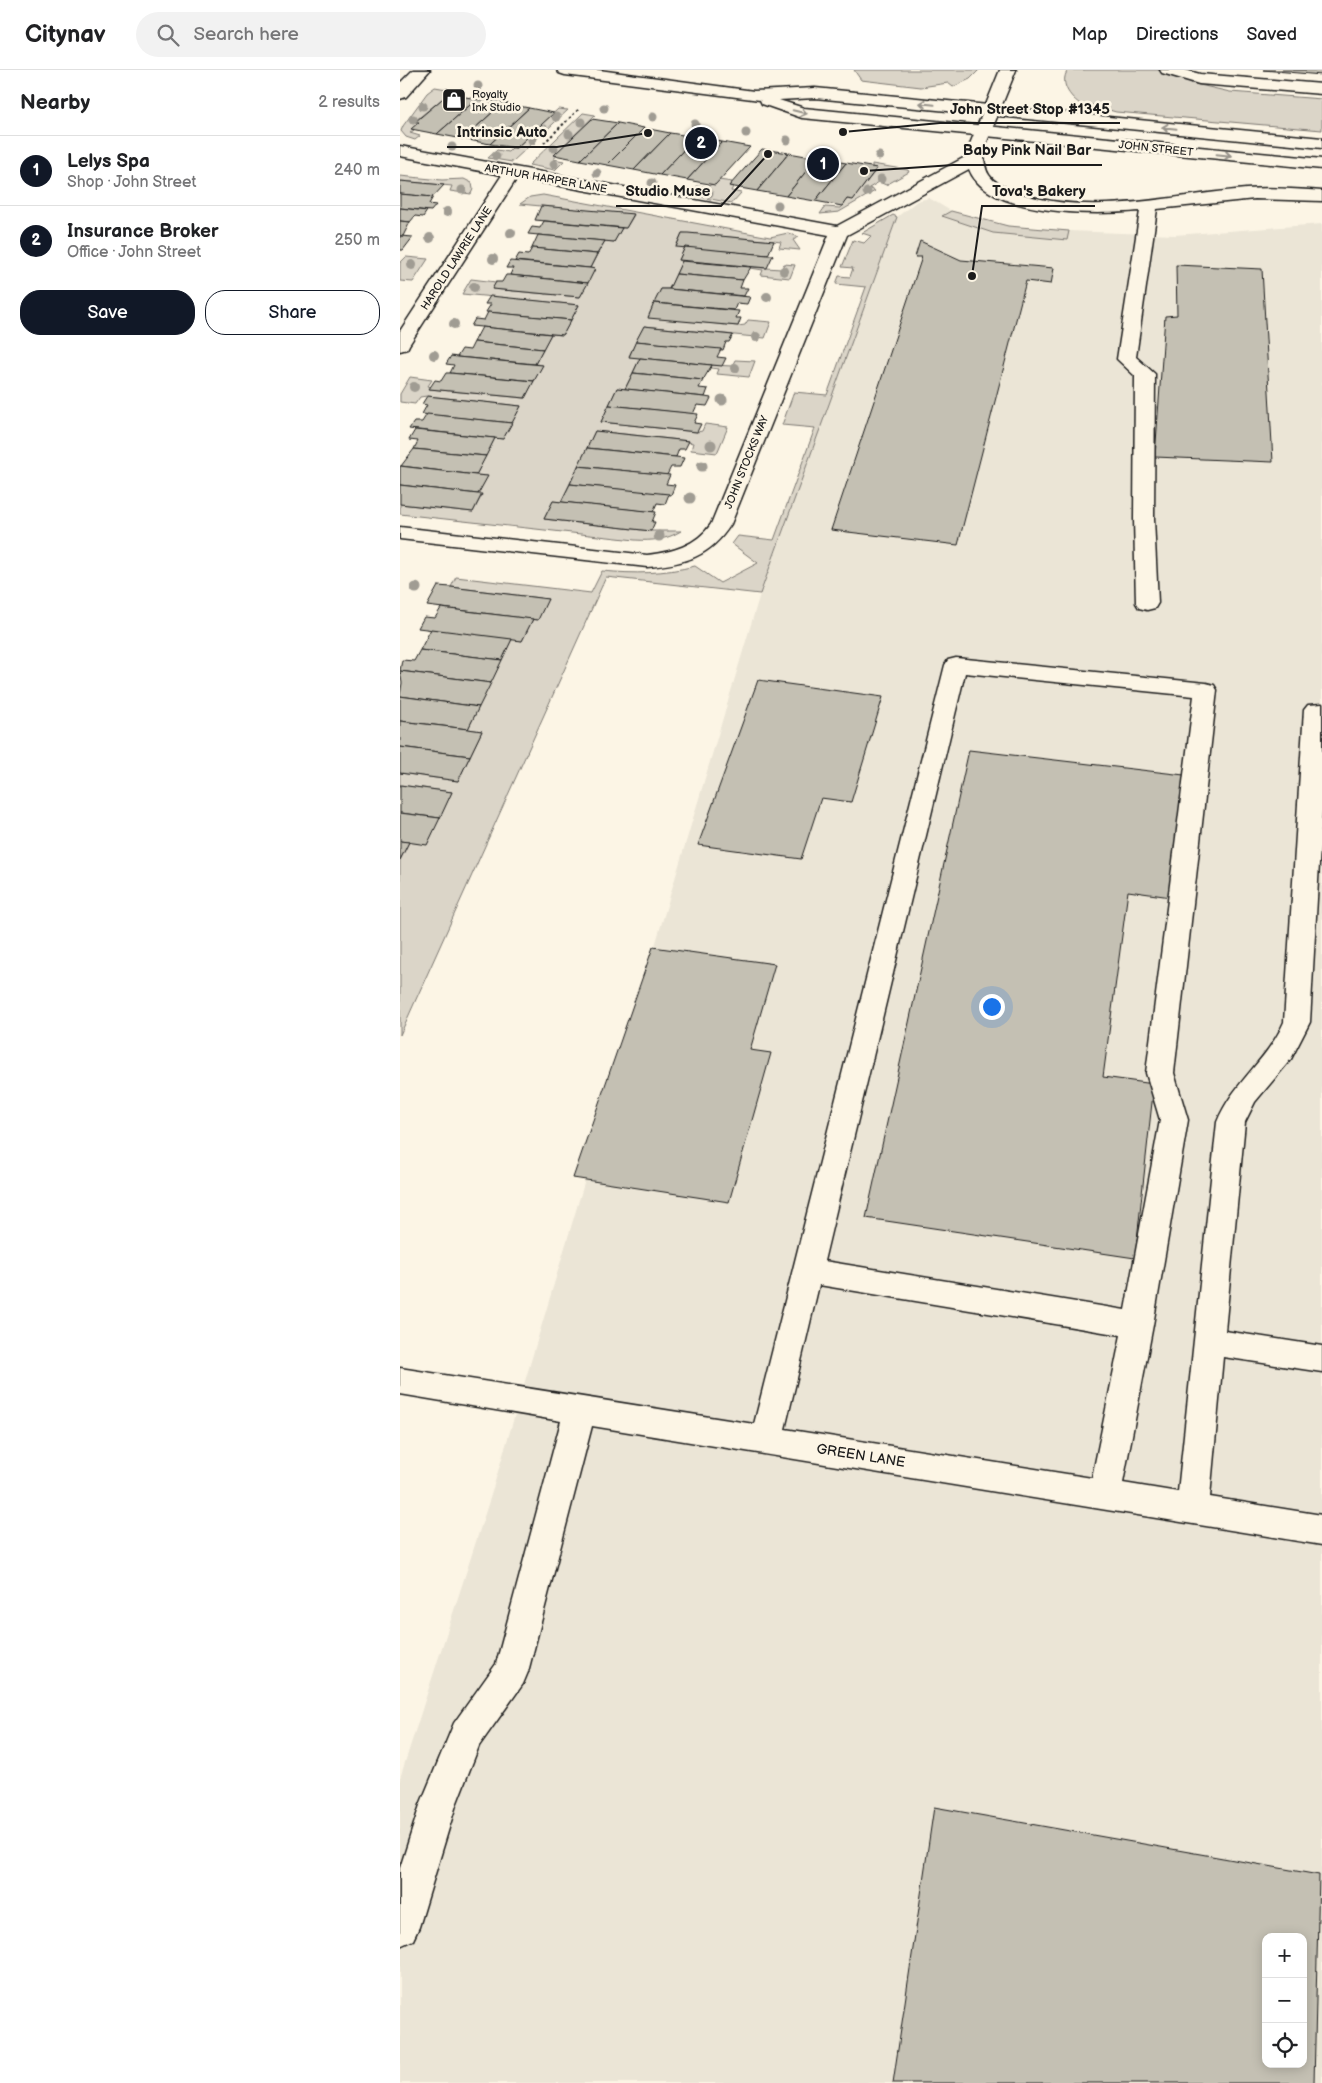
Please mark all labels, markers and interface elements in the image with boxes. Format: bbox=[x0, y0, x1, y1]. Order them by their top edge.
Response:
search box bbox=[136, 12, 486, 57]
text: Citynav bbox=[25, 20, 106, 49]
icon: search bbox=[154, 21, 182, 49]
text: Search here bbox=[194, 23, 299, 46]
text: Map bbox=[1072, 24, 1108, 45]
text: Directions bbox=[1136, 24, 1218, 45]
text: Saved bbox=[1246, 24, 1297, 45]
shop icon: Royalty Ink Studio bbox=[441, 87, 467, 113]
place label: Royalty Ink Studio bbox=[472, 88, 521, 114]
text: Nearby bbox=[20, 90, 90, 115]
text: 2 results bbox=[318, 93, 380, 112]
callout: John Street Stop #1345 bbox=[940, 93, 1120, 123]
one-way arrow bbox=[919, 99, 935, 109]
text: John Street Stop #1345 bbox=[950, 100, 1110, 119]
one-way arrow bbox=[792, 108, 808, 117]
callout: Intrinsic Auto bbox=[447, 117, 557, 147]
text: Intrinsic Auto bbox=[457, 123, 548, 142]
one-way arrow bbox=[1161, 123, 1177, 133]
pin: 2 bbox=[685, 124, 717, 162]
callout: Baby Pink Nail Bar bbox=[953, 135, 1102, 165]
street label: JOHN STREET bbox=[1118, 138, 1194, 159]
text: Baby Pink Nail Bar bbox=[963, 141, 1092, 160]
pin: 1 bbox=[807, 145, 839, 183]
text: Lelys Spa bbox=[67, 150, 150, 173]
one-way arrow bbox=[1215, 150, 1231, 159]
text: 1 bbox=[33, 161, 39, 180]
text: 240 m bbox=[334, 161, 380, 180]
street label: ARTHUR HARPER LANE bbox=[484, 161, 608, 196]
text: Shop · John Street bbox=[67, 173, 196, 192]
callout: Studio Muse bbox=[616, 176, 721, 206]
callout: Tova's Bakery bbox=[982, 176, 1095, 206]
text: Studio Muse bbox=[626, 182, 711, 201]
text: Tova's Bakery bbox=[992, 182, 1086, 201]
street label: HAROLD LAWRIE LANE bbox=[418, 204, 495, 312]
text: Insurance Broker bbox=[67, 220, 219, 243]
text: 2 bbox=[31, 231, 41, 250]
text: 250 m bbox=[334, 231, 380, 250]
text: Office · John Street bbox=[67, 243, 201, 262]
button: Save bbox=[20, 290, 195, 335]
button: Share bbox=[205, 290, 380, 335]
street label: JOHN STOCKS WAY bbox=[722, 413, 771, 511]
your location bbox=[979, 994, 1005, 1020]
street label: GREEN LANE bbox=[815, 1440, 906, 1471]
map controls bbox=[1262, 1933, 1307, 2068]
button: + bbox=[1262, 1933, 1307, 1978]
button: − bbox=[1262, 1978, 1307, 2023]
button: locate bbox=[1262, 2023, 1307, 2068]

